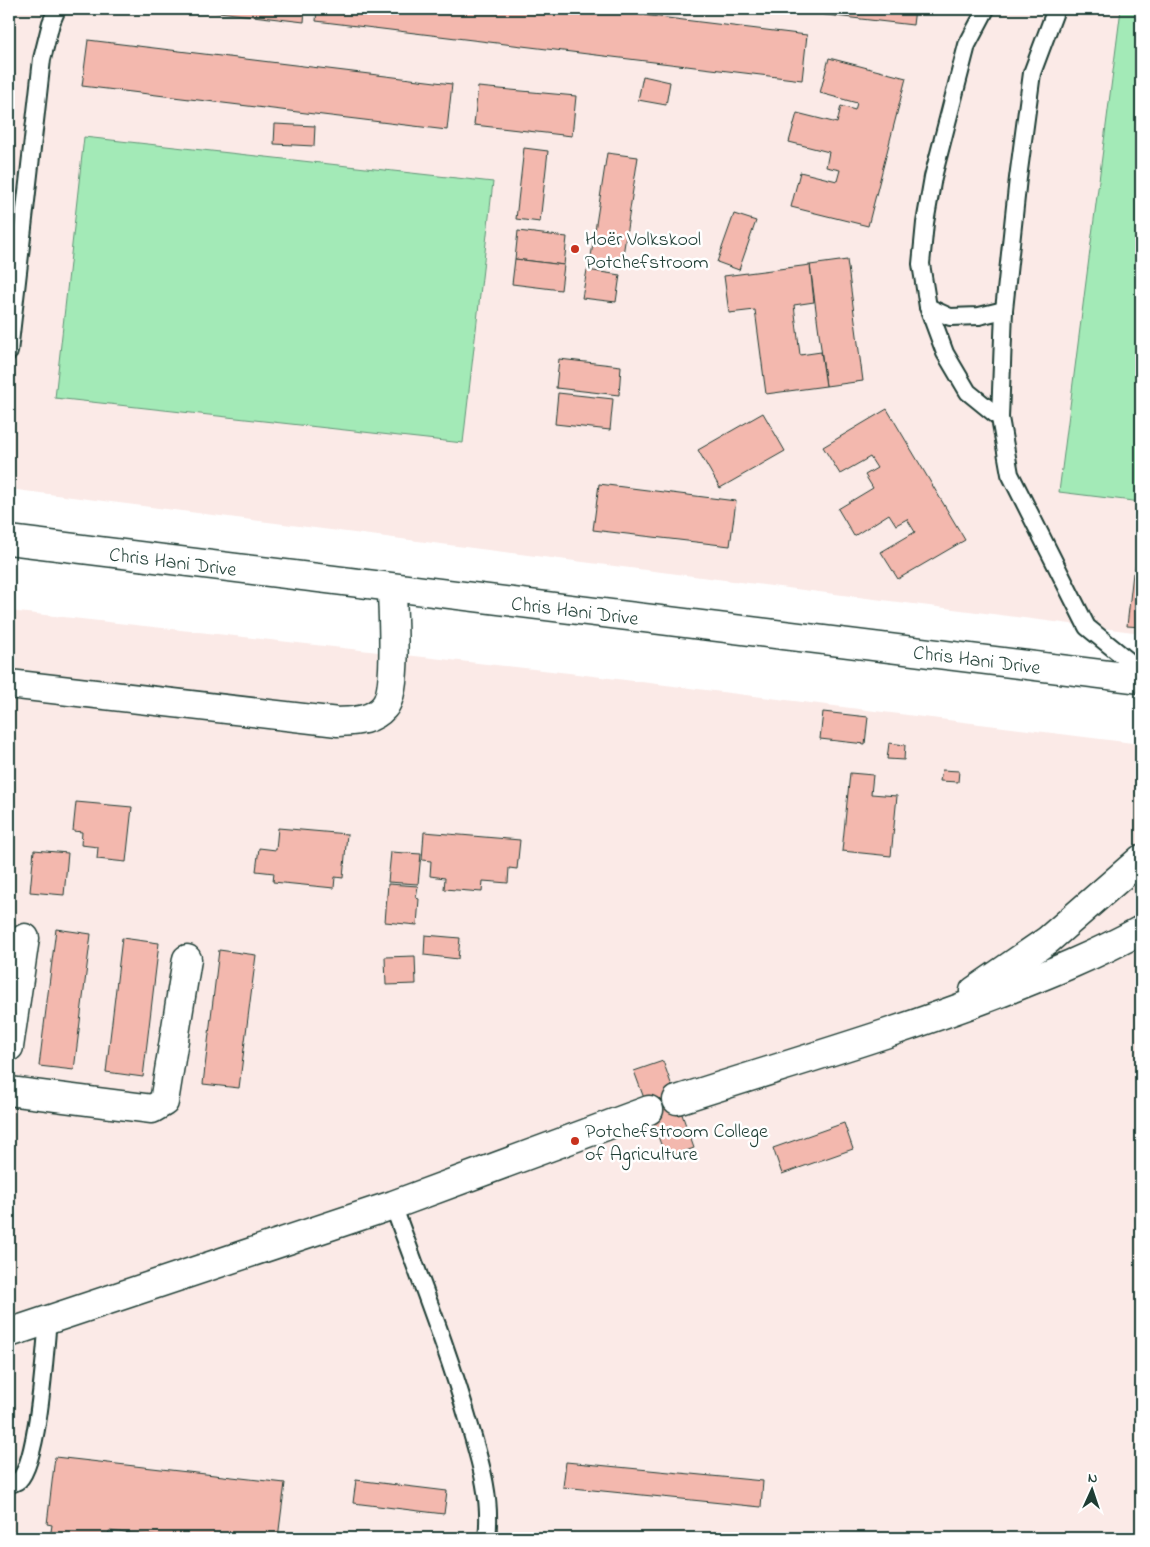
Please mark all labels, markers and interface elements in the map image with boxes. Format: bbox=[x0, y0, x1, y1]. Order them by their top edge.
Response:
place label: Hoër Volkskool Potchefstroom bbox=[585, 226, 709, 278]
marker: Hoër Volkskool Potchefstroom bbox=[569, 243, 581, 255]
street label: Chris Hani Drive bbox=[107, 541, 238, 586]
street label: Chris Hani Drive bbox=[509, 590, 640, 635]
street label: Chris Hani Drive bbox=[911, 639, 1042, 684]
place label: Potchefstroom College of Agriculture bbox=[585, 1118, 768, 1171]
marker: Potchefstroom College of Agriculture bbox=[569, 1135, 581, 1147]
north arrow bbox=[1068, 1464, 1118, 1514]
text: N bbox=[1087, 1468, 1098, 1489]

